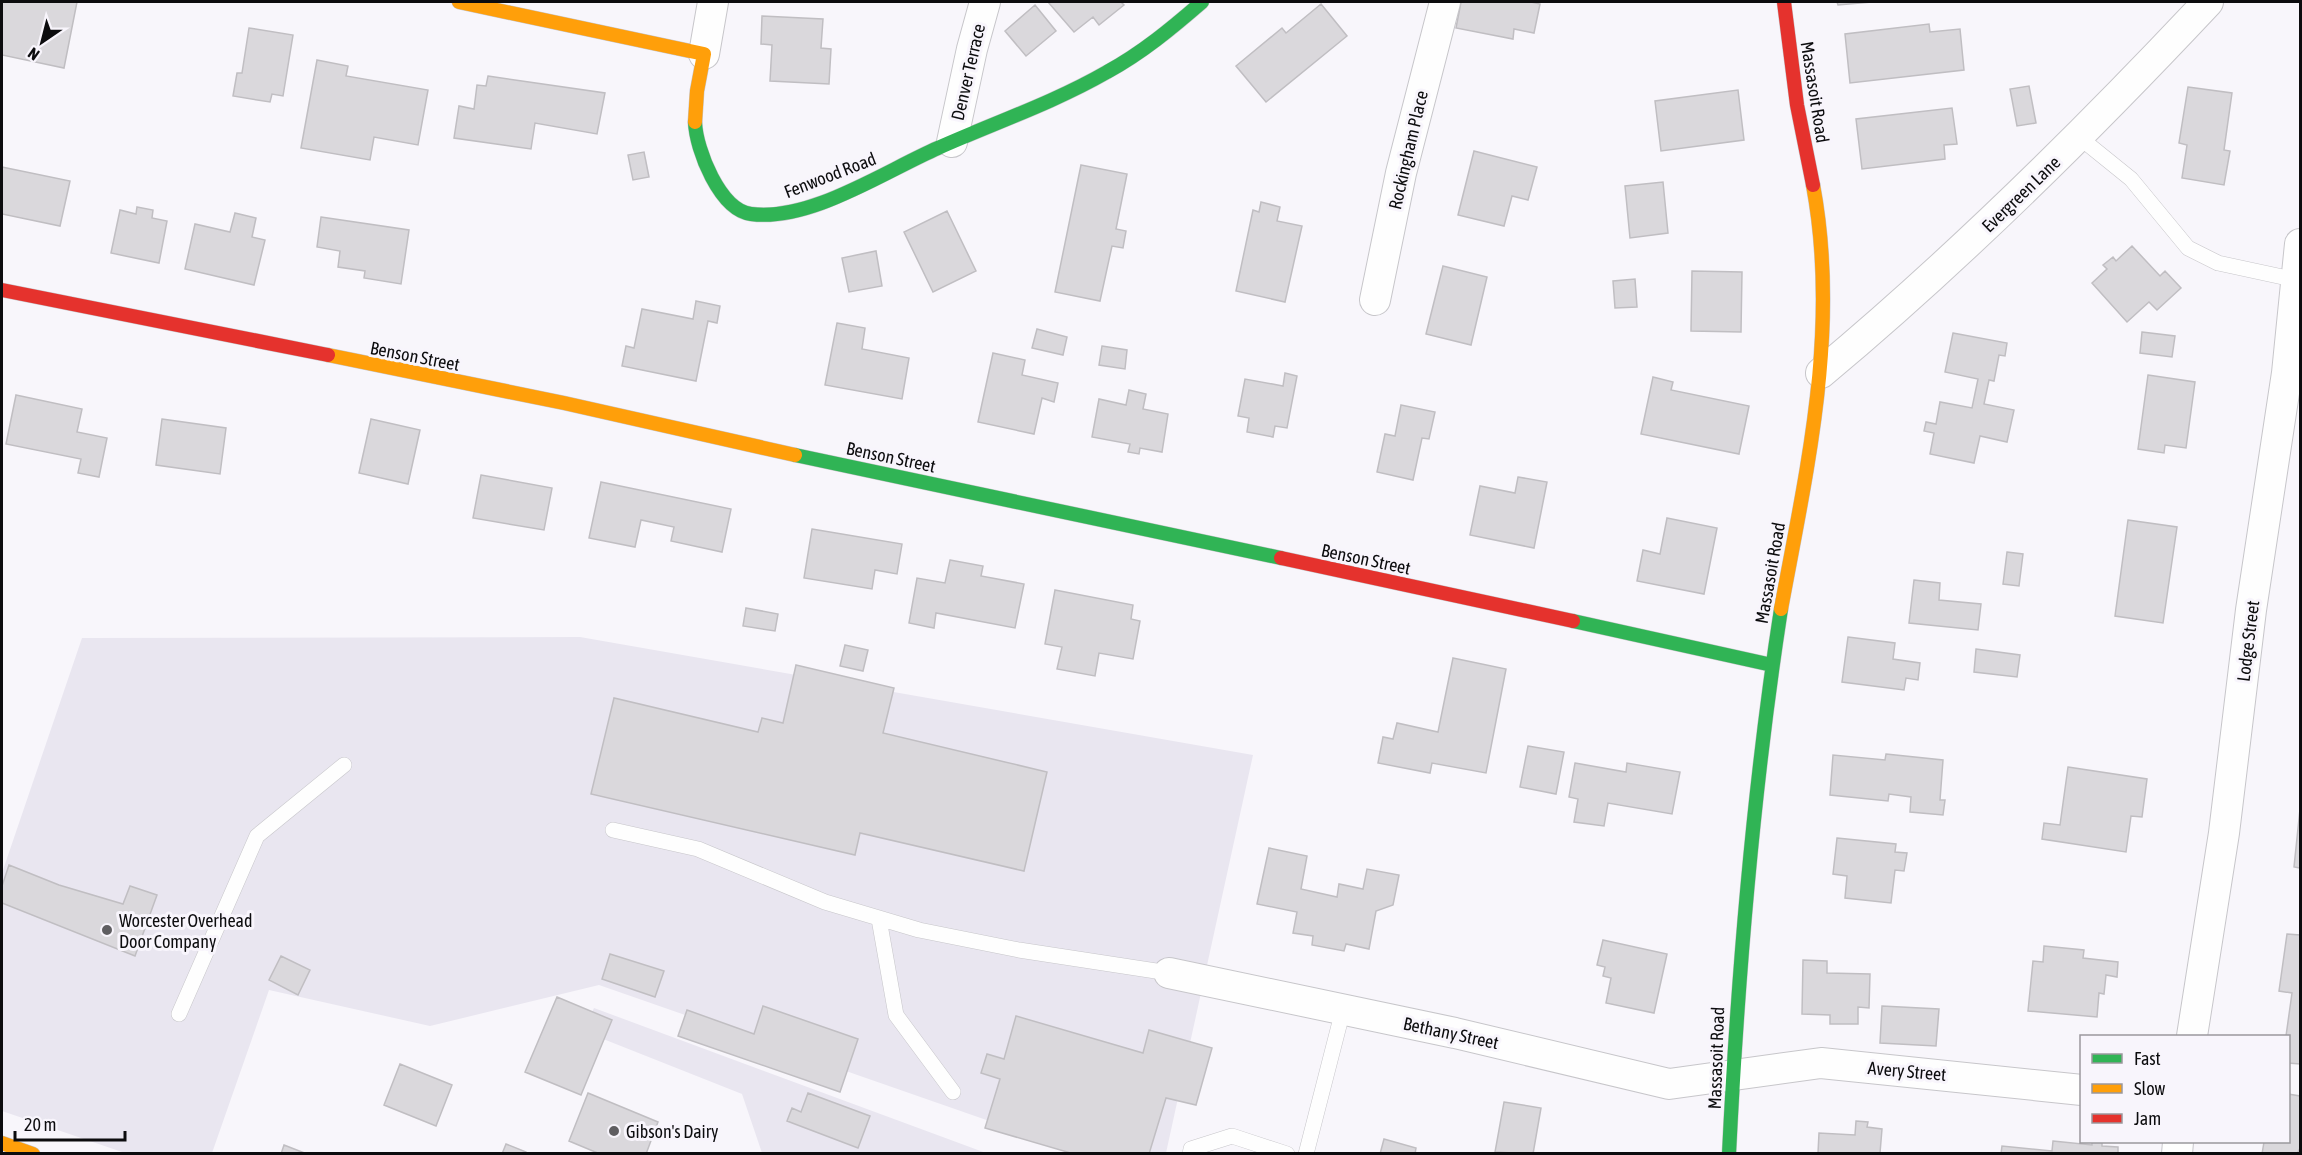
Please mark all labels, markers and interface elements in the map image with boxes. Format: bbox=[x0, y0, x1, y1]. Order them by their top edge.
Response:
north arrow bbox=[12, 12, 72, 72]
street label: Denver Terrace bbox=[947, 22, 989, 122]
street label: Massasoit Road bbox=[1797, 40, 1833, 144]
text: N bbox=[24, 44, 42, 64]
street label: Rockingham Place bbox=[1384, 88, 1432, 212]
street label: Fenwood Road bbox=[781, 148, 879, 202]
street label: Evergreen Lane bbox=[1978, 152, 2064, 236]
street label: Benson Street bbox=[368, 337, 462, 375]
street label: Benson Street bbox=[844, 437, 938, 477]
street label: Massasoit Road bbox=[1751, 521, 1789, 625]
street label: Benson Street bbox=[1319, 539, 1413, 579]
street label: Lodge Street bbox=[2233, 599, 2263, 683]
place label: Worcester Overhead Door Company bbox=[119, 910, 252, 952]
marker: Worcester Overhead Door Company bbox=[100, 923, 114, 937]
street label: Massasoit Road bbox=[1704, 1006, 1728, 1110]
street label: Bethany Street bbox=[1401, 1013, 1501, 1053]
legend bbox=[2080, 1035, 2290, 1143]
text: Fast bbox=[2134, 1048, 2161, 1069]
street label: Avery Street bbox=[1867, 1057, 1947, 1085]
text: Slow bbox=[2134, 1078, 2165, 1099]
scale bar bbox=[15, 1104, 124, 1142]
text: Jam bbox=[2134, 1108, 2161, 1129]
text: 20 m bbox=[24, 1114, 56, 1135]
place label: Gibson's Dairy bbox=[626, 1121, 718, 1142]
marker: Gibson's Dairy bbox=[607, 1124, 621, 1138]

